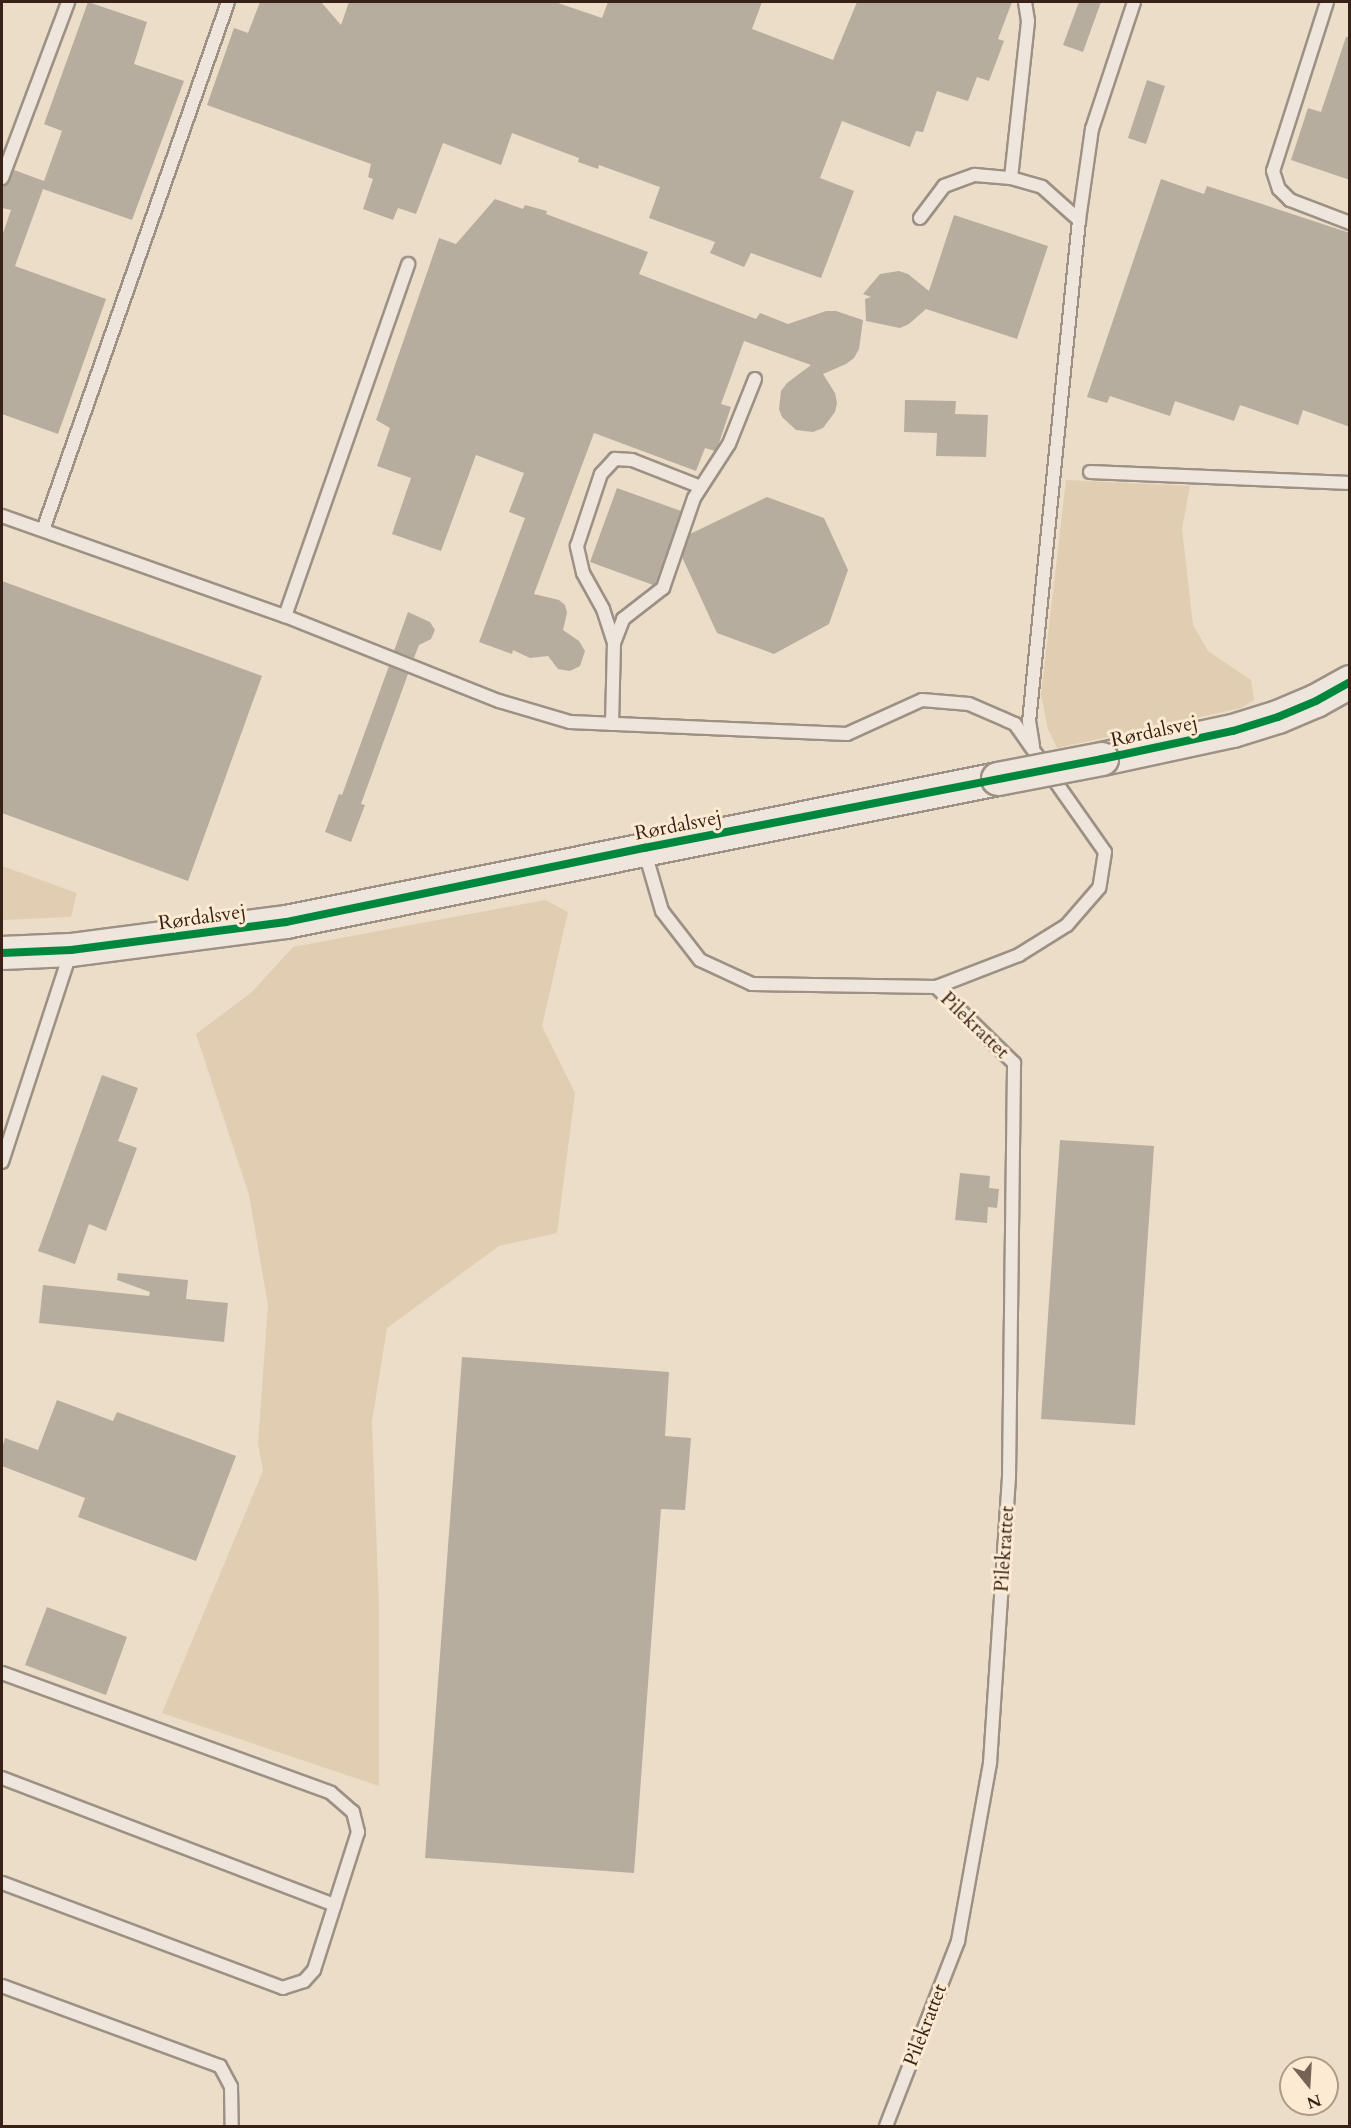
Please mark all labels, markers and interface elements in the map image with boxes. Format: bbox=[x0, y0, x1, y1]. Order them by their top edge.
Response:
street label: Rørdalsvej bbox=[1108, 710, 1200, 752]
street label: Rørdalsvej bbox=[632, 805, 724, 845]
street label: Rørdalsvej bbox=[157, 899, 247, 935]
street label: Pilekrattet bbox=[936, 986, 1014, 1064]
street label: Pilekrattet bbox=[989, 1505, 1019, 1593]
street label: Pilekrattet bbox=[898, 1980, 952, 2070]
north arrow bbox=[1279, 2056, 1339, 2116]
text: N bbox=[1304, 2089, 1324, 2114]

